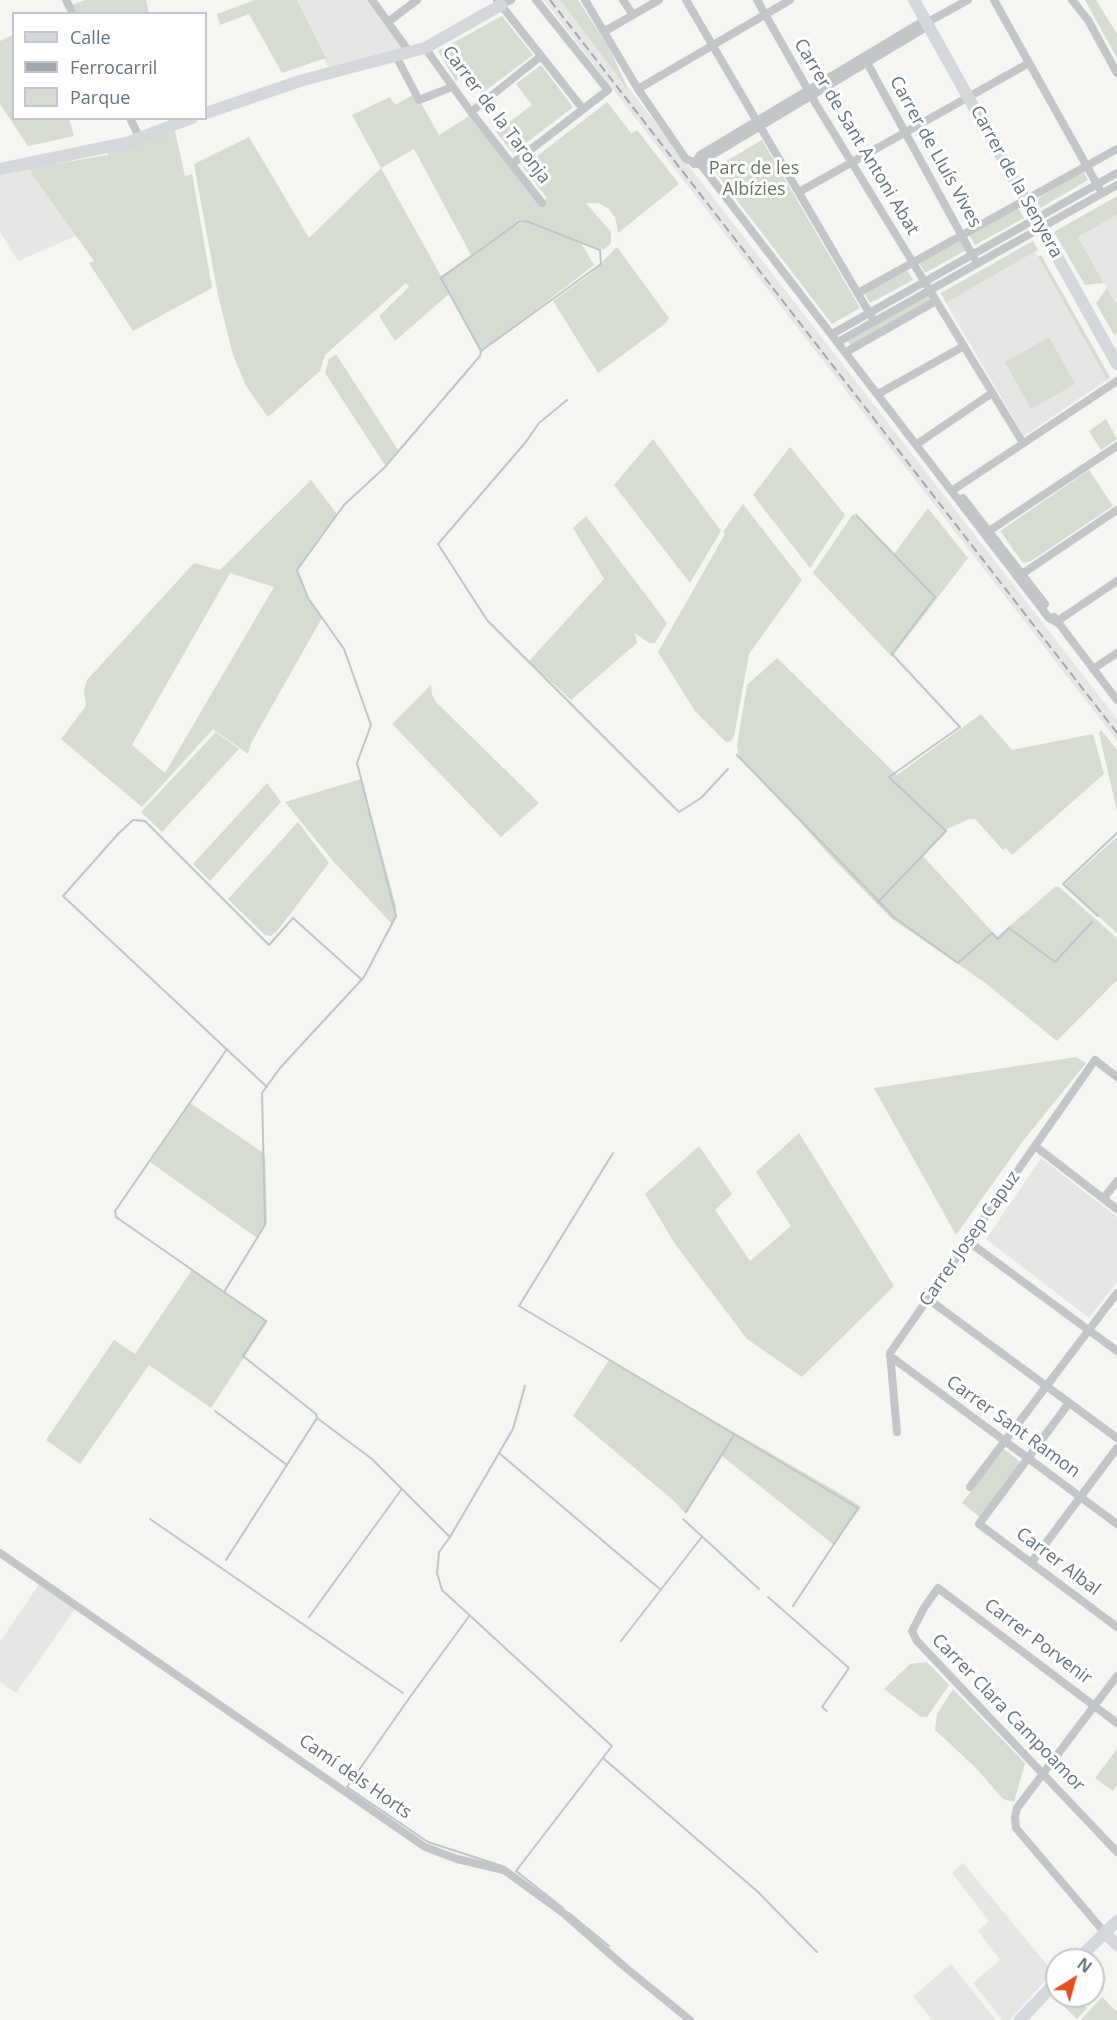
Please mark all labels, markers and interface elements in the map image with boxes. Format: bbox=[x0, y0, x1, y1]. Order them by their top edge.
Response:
legend bbox=[12, 12, 207, 120]
text: Calle bbox=[70, 25, 111, 49]
street label: Carrer de Sant Antoni Abat bbox=[789, 35, 923, 239]
street label: Carrer de la Taronja bbox=[437, 42, 555, 188]
text: Ferrocarril bbox=[70, 55, 157, 79]
street label: Carrer de Lluís Vives bbox=[884, 73, 986, 231]
text: Parque bbox=[70, 85, 130, 109]
street label: Carrer de la Senyera bbox=[965, 102, 1067, 262]
park label: Parc de les Albízies bbox=[709, 158, 799, 201]
street label: Carrer Josep Capuz bbox=[915, 1167, 1025, 1311]
street label: Carrer Sant Ramon bbox=[942, 1371, 1084, 1483]
street label: Carrer Albal bbox=[1012, 1523, 1104, 1601]
street label: Carrer Porvenir bbox=[980, 1594, 1096, 1690]
street label: Carrer Clara Campoamor bbox=[927, 1630, 1089, 1796]
street label: Camí dels Horts bbox=[294, 1730, 416, 1824]
north arrow bbox=[1045, 1948, 1105, 2008]
text: N bbox=[1073, 1953, 1096, 1978]

